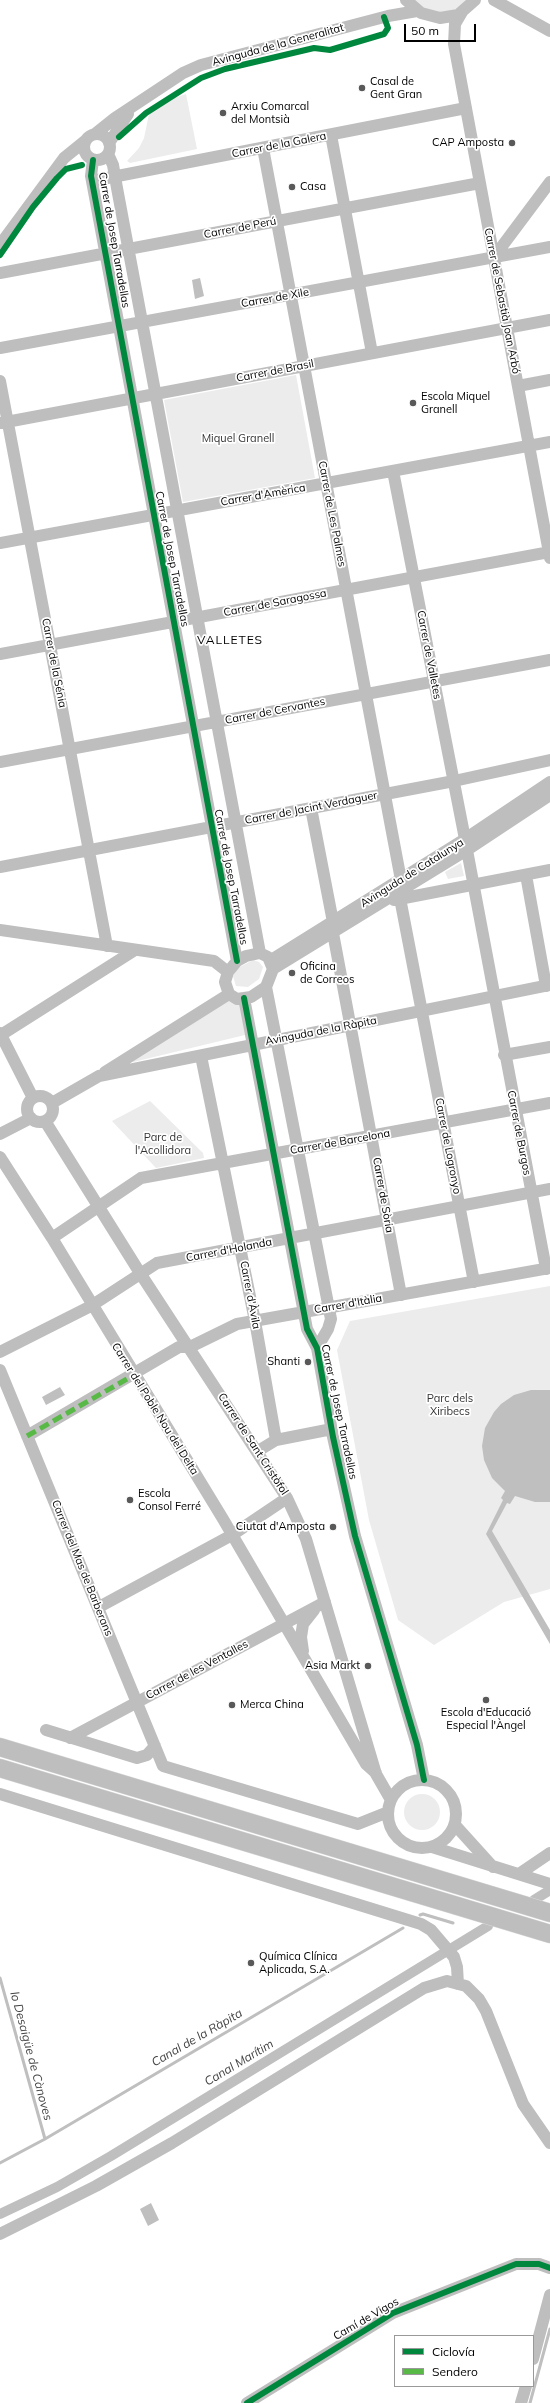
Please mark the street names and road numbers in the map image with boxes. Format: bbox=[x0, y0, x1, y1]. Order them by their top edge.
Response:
street label: Avinguda de la Generalitat bbox=[211, 21, 345, 69]
street label: Carrer de la Galera bbox=[231, 129, 327, 161]
street label: Carrer de Josep Tarradellas bbox=[96, 171, 132, 309]
street label: Carrer de Perú bbox=[203, 215, 277, 241]
street label: Carrer de Sebastià Joan Arbó bbox=[481, 227, 523, 375]
street label: Carrer de Xile bbox=[240, 286, 310, 310]
street label: Carrer de Brasil bbox=[235, 357, 315, 385]
street label: Carrer de Les Palmes bbox=[315, 460, 349, 568]
street label: Carrer d'Amèrica bbox=[219, 481, 307, 509]
street label: Carrer de Josep Tarradellas bbox=[152, 490, 192, 628]
street label: Carrer de Saragossa bbox=[222, 587, 328, 619]
street label: Carrer de Valletes bbox=[414, 609, 444, 701]
street label: Carrer de la Sénia bbox=[39, 617, 69, 709]
street label: Carrer de Cervantes bbox=[224, 695, 326, 727]
street label: Carrer de Jacint Verdaguer bbox=[244, 789, 378, 827]
street label: Carrer de Josep Tarradellas bbox=[211, 808, 251, 946]
street label: Avinguda de Catalunya bbox=[358, 836, 466, 910]
street label: Avinguda de la Ràpita bbox=[264, 1014, 378, 1048]
street label: Carrer de Burgos bbox=[504, 1089, 534, 1177]
street label: Carrer de Logronyo bbox=[432, 1097, 464, 1195]
street label: Carrer de Barcelona bbox=[289, 1127, 391, 1157]
street label: Carrer de Sòria bbox=[370, 1156, 396, 1234]
street label: Carrer d'Holanda bbox=[185, 1235, 273, 1265]
street label: Carrer d'Àvila bbox=[237, 1260, 263, 1330]
street label: Carrer d'Itàlia bbox=[313, 1292, 383, 1316]
street label: Carrer del Poble Nou del Delta bbox=[109, 1341, 201, 1477]
street label: Carrer de Josep Tarradellas bbox=[318, 1343, 360, 1481]
street label: Carrer de Sant Cristòfol bbox=[215, 1391, 291, 1497]
street label: Carrer del Mas de Barberans bbox=[49, 1498, 115, 1638]
street label: Carrer de les Ventalles bbox=[144, 1637, 250, 1703]
street label: Camí de Vigos bbox=[331, 2295, 401, 2343]

